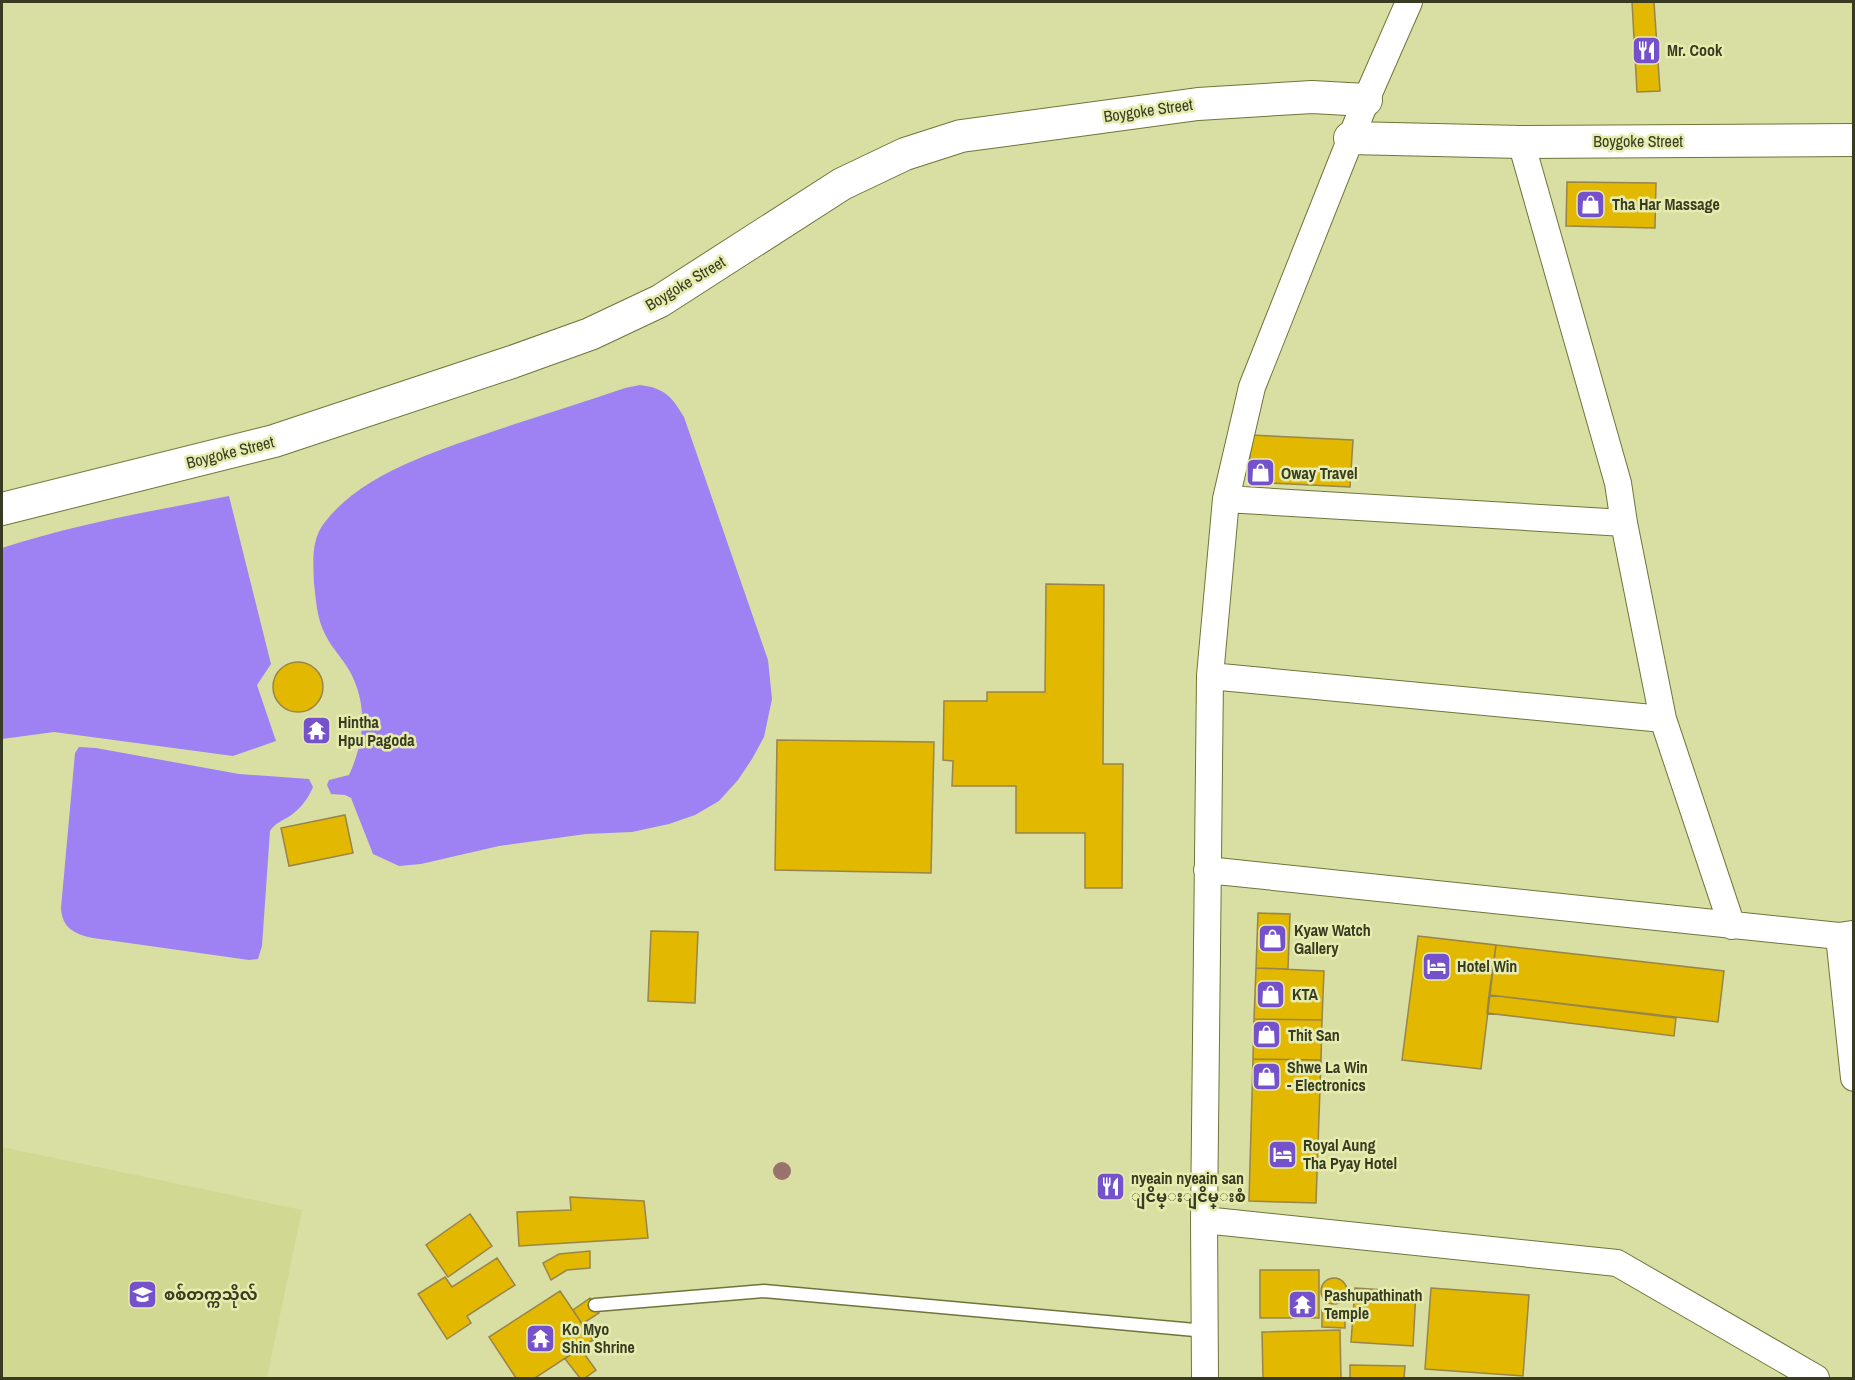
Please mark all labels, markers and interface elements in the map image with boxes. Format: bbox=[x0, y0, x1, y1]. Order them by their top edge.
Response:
restaurant icon: Mr. Cook bbox=[1630, 34, 1662, 66]
place label: Mr. Cook bbox=[1667, 39, 1723, 61]
street label: Boygoke Street bbox=[1102, 93, 1194, 127]
street label: Boygoke Street bbox=[1593, 130, 1683, 152]
shop icon: Tha Har Massage bbox=[1575, 188, 1607, 220]
place label: Tha Har Massage bbox=[1612, 193, 1720, 215]
street label: Boygoke Street bbox=[641, 250, 729, 316]
street label: Boygoke Street bbox=[184, 430, 277, 474]
shop icon: Oway Travel bbox=[1244, 457, 1276, 489]
place label: Oway Travel bbox=[1281, 462, 1358, 484]
place label: Hintha Hpu Pagoda bbox=[338, 711, 415, 751]
temple icon: Hintha Hpu Pagoda bbox=[301, 715, 333, 747]
place label: Kyaw Watch Gallery bbox=[1294, 919, 1371, 959]
shop icon: Kyaw Watch Gallery bbox=[1257, 923, 1289, 955]
hotel icon: Hotel Win bbox=[1420, 950, 1452, 982]
place label: Hotel Win bbox=[1457, 955, 1517, 977]
shop icon: KTA bbox=[1255, 978, 1287, 1010]
place label: KTA bbox=[1292, 983, 1319, 1005]
shop icon: Thit San bbox=[1251, 1019, 1283, 1051]
place label: Thit San bbox=[1288, 1024, 1340, 1046]
place label: Shwe La Win - Electronics bbox=[1287, 1056, 1368, 1096]
shop icon: Shwe La Win - Electronics bbox=[1250, 1060, 1282, 1092]
place label: Royal Aung Tha Pyay Hotel bbox=[1303, 1134, 1397, 1174]
hotel icon: Royal Aung Tha Pyay Hotel bbox=[1266, 1138, 1298, 1170]
place label: nyeain nyeain san ျငိမ္းျငိမ္းစံ bbox=[1131, 1167, 1246, 1210]
restaurant icon: nyeain nyeain san ျငိမ္းျငိမ္းစံ bbox=[1094, 1171, 1126, 1203]
school or university icon: စစ်‌တက္ကသိုလ် bbox=[127, 1278, 159, 1310]
place label: စစ်‌တက္ကသိုလ် bbox=[164, 1283, 258, 1308]
place label: Pashupathinath Temple bbox=[1324, 1284, 1422, 1324]
temple icon: Pashupathinath Temple bbox=[1287, 1288, 1319, 1320]
place label: Ko Myo Shin Shrine bbox=[562, 1318, 635, 1358]
temple icon: Ko Myo Shin Shrine bbox=[525, 1322, 557, 1354]

